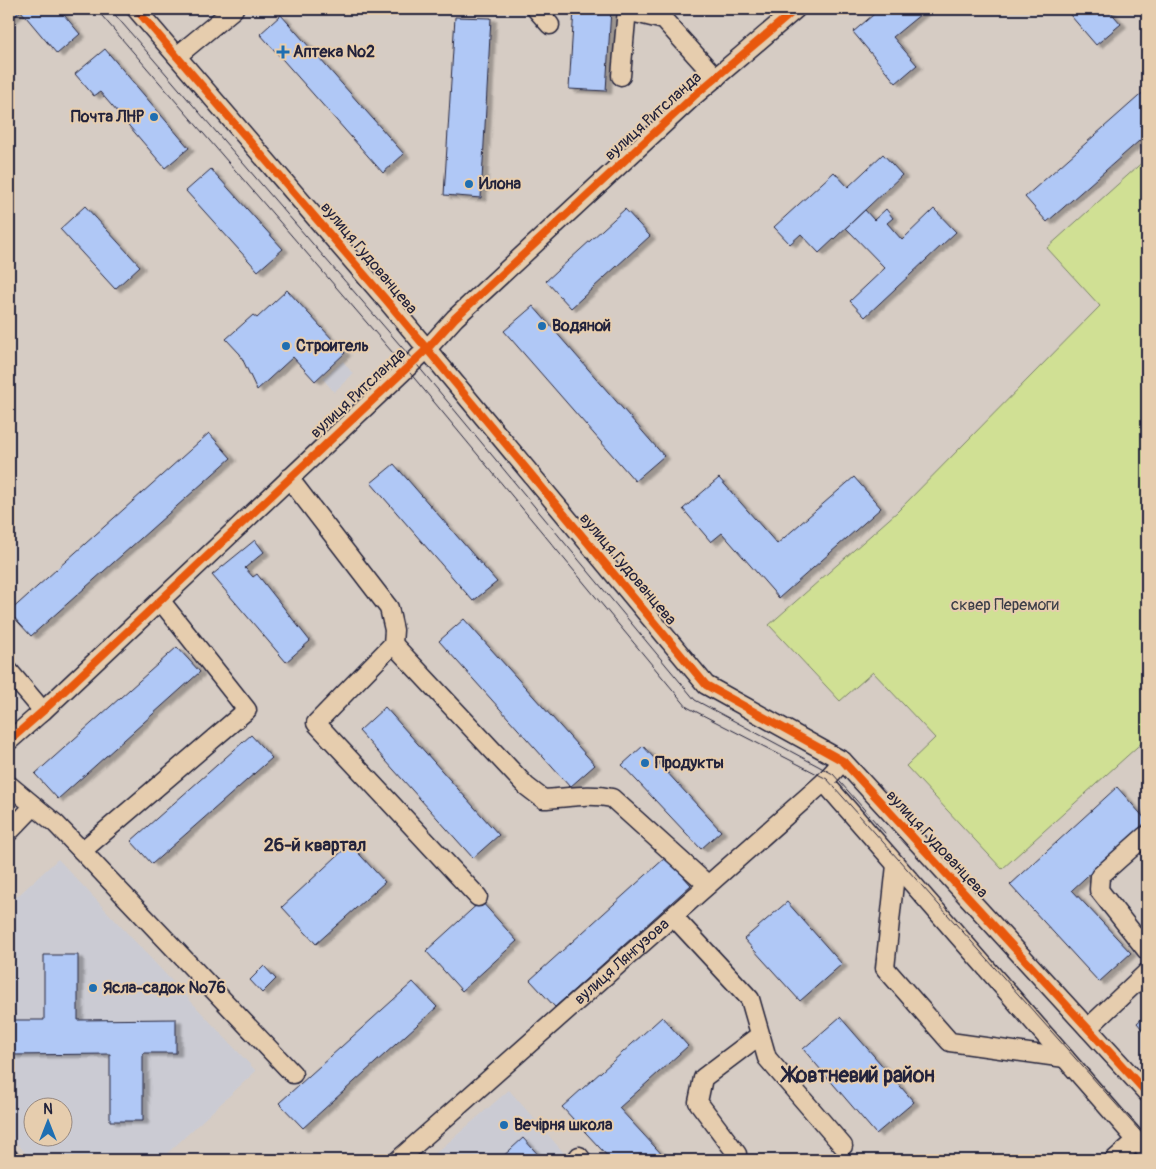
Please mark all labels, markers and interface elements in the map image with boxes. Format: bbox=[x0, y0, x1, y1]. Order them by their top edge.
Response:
place label: Аптека №2 bbox=[293, 42, 375, 62]
marker: Аптека №2 bbox=[277, 46, 289, 58]
street label: вулиця Ритсланда bbox=[600, 67, 706, 165]
place label: Почта ЛНР bbox=[71, 107, 145, 127]
marker: Почта ЛНР bbox=[148, 111, 160, 123]
place label: Илона bbox=[479, 174, 522, 194]
marker: Илона bbox=[463, 178, 475, 190]
street label: вулиця Гудованцева bbox=[316, 198, 422, 318]
place label: Водяной bbox=[552, 316, 611, 336]
marker: Водяной bbox=[536, 320, 548, 332]
place label: Строитель bbox=[296, 336, 369, 356]
marker: Строитель bbox=[280, 340, 292, 352]
street label: вулиця Ритсланда bbox=[306, 344, 410, 442]
street label: вулиця Гудованцева bbox=[575, 509, 681, 629]
park label: сквер Перемоги bbox=[951, 595, 1059, 615]
place label: Продукты bbox=[655, 753, 724, 773]
marker: Продукты bbox=[639, 757, 651, 769]
street label: вулиця Гудованцева bbox=[882, 786, 992, 902]
district label: 26-й квартал bbox=[264, 834, 366, 857]
street label: вулиця Лянгузова bbox=[570, 914, 673, 1009]
place label: Ясла-садок №76 bbox=[103, 978, 226, 998]
marker: Ясла-садок №76 bbox=[87, 982, 99, 994]
district label: Жовтневий район bbox=[779, 1062, 935, 1089]
north arrow bbox=[22, 1096, 72, 1146]
text: N bbox=[43, 1101, 53, 1118]
place label: Вечірня школа bbox=[514, 1115, 613, 1135]
marker: Вечірня школа bbox=[498, 1119, 510, 1131]

